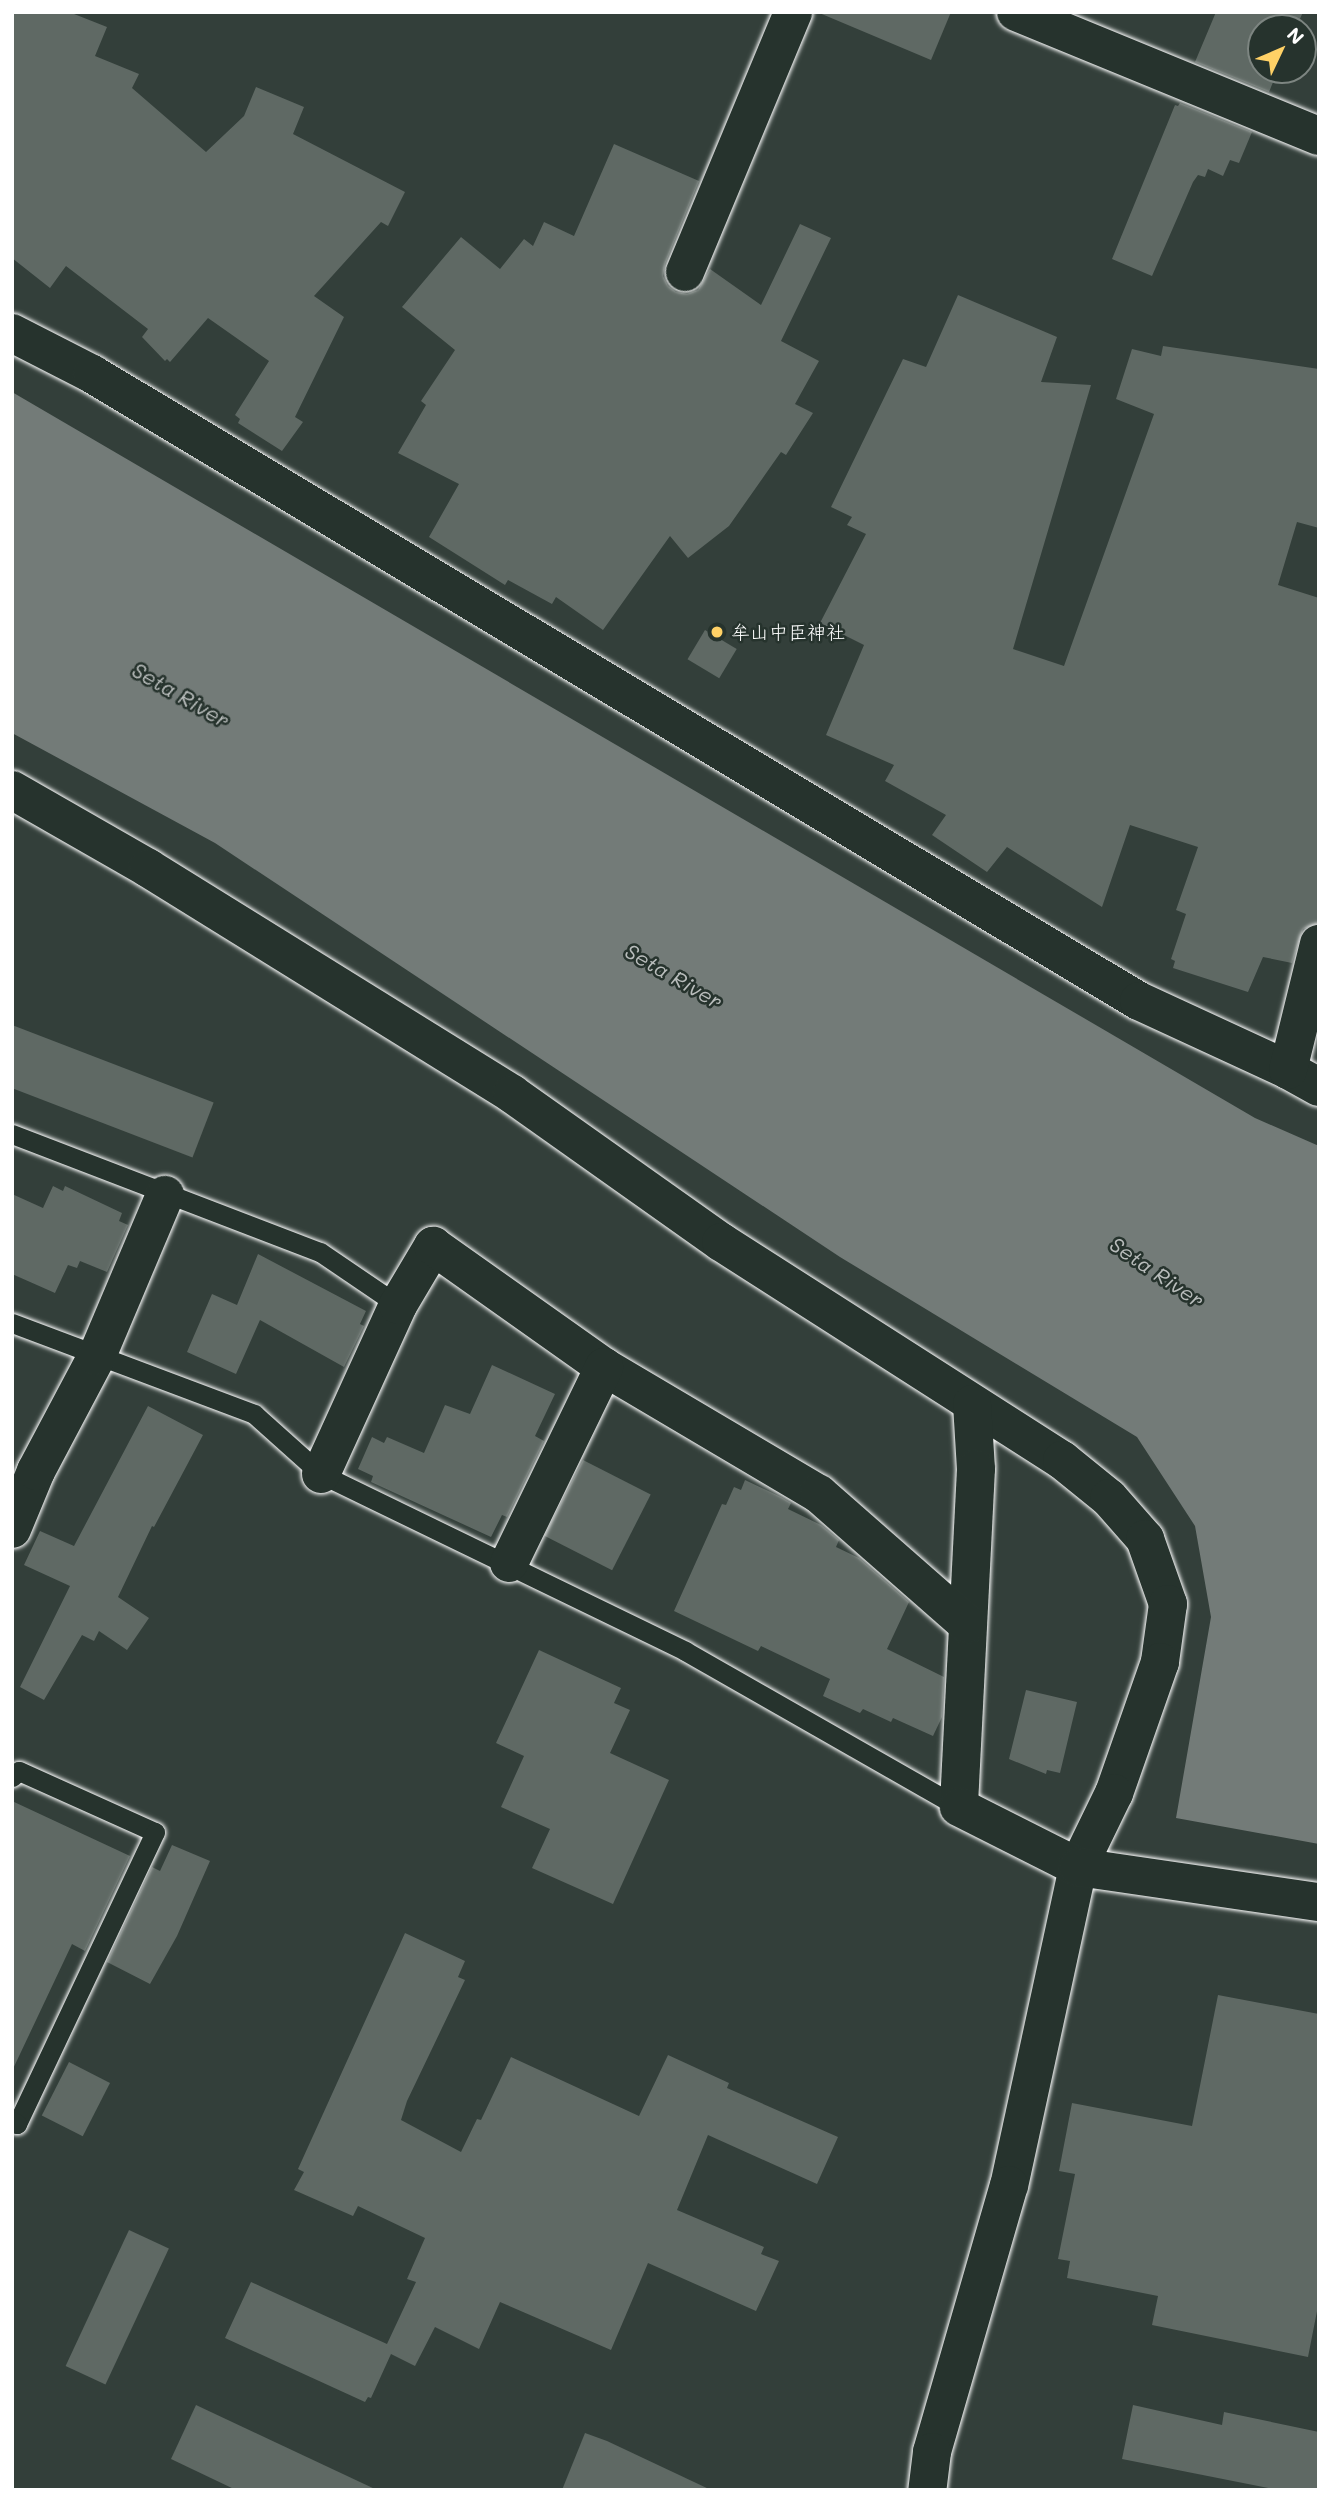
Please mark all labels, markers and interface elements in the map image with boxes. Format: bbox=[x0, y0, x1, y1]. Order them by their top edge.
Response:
north arrow bbox=[1247, 14, 1317, 84]
text: N bbox=[1282, 22, 1310, 49]
place label: 牟山中臣神社 bbox=[731, 621, 845, 643]
marker: 牟山中臣神社 bbox=[709, 624, 725, 640]
water label: Seta River bbox=[128, 657, 234, 733]
water label: Seta River bbox=[621, 938, 727, 1014]
water label: Seta River bbox=[1105, 1231, 1209, 1313]

